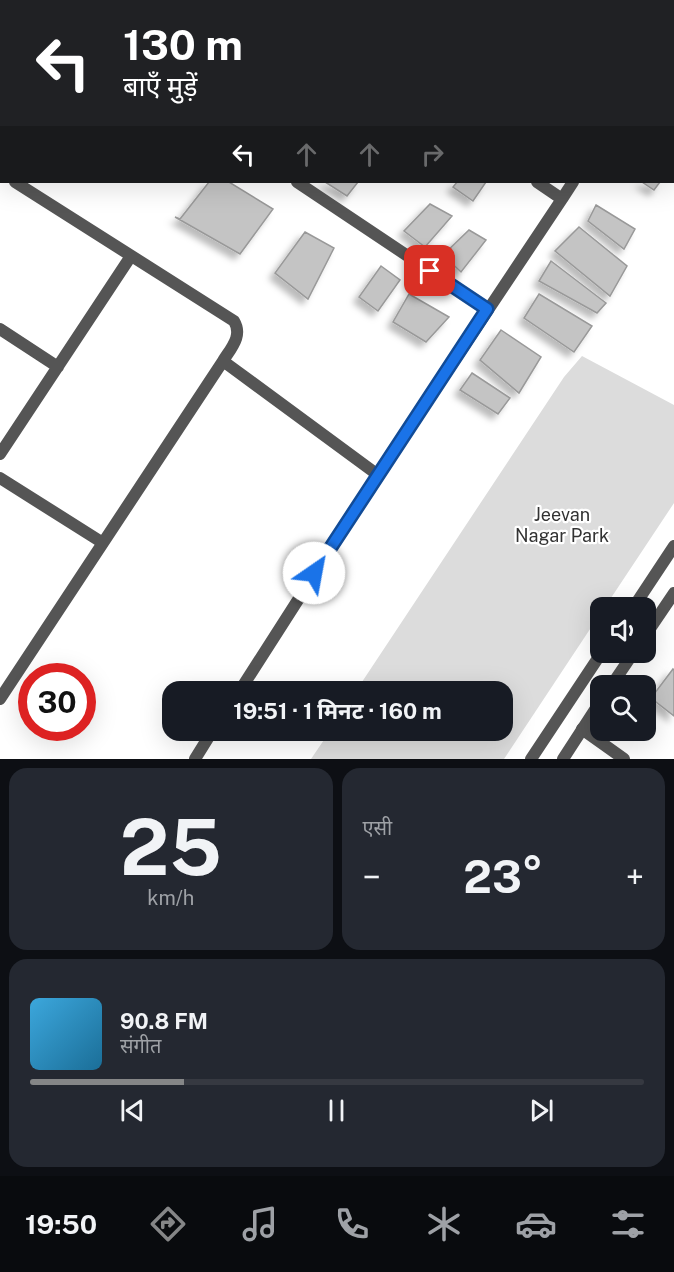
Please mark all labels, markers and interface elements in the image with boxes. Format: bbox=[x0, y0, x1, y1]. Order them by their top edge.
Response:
text: 130 m bbox=[123, 20, 243, 69]
icon: left bbox=[24, 24, 102, 102]
text: बाएँ मुड़ें bbox=[123, 70, 198, 102]
icon: left bbox=[227, 138, 260, 171]
icon: ahead bbox=[290, 138, 323, 171]
icon: ahead bbox=[353, 138, 386, 171]
icon: right bbox=[416, 138, 449, 171]
pin bbox=[404, 245, 455, 296]
icon: arrive bbox=[413, 254, 446, 287]
park label: Jeevan Nagar Park bbox=[515, 504, 609, 546]
position arrow bbox=[282, 541, 346, 605]
map controls bbox=[590, 597, 656, 741]
button: sound bbox=[590, 597, 656, 663]
speed limit sign: 30 bbox=[18, 663, 96, 741]
button: search bbox=[590, 675, 656, 741]
text: 19:51 · 1 मिनट · 160 m bbox=[233, 698, 442, 724]
text: 25 bbox=[120, 801, 222, 893]
text: एसी bbox=[363, 816, 392, 840]
text: 23° bbox=[463, 850, 543, 903]
text: − bbox=[363, 858, 381, 896]
text: + bbox=[626, 858, 644, 896]
text: km/h bbox=[147, 886, 194, 910]
text: 90.8 FM bbox=[120, 1008, 208, 1034]
text: संगीत bbox=[120, 1034, 161, 1058]
icon: previous bbox=[116, 1094, 149, 1127]
icon: pause bbox=[320, 1094, 353, 1127]
icon: next bbox=[525, 1094, 558, 1127]
icon: directions bbox=[147, 1203, 189, 1245]
icon: music bbox=[239, 1203, 281, 1245]
icon: phone bbox=[331, 1203, 373, 1245]
icon: climate bbox=[423, 1203, 465, 1245]
icon: car bbox=[515, 1203, 557, 1245]
icon: filters bbox=[607, 1203, 649, 1245]
text: 19:50 bbox=[25, 1208, 97, 1240]

